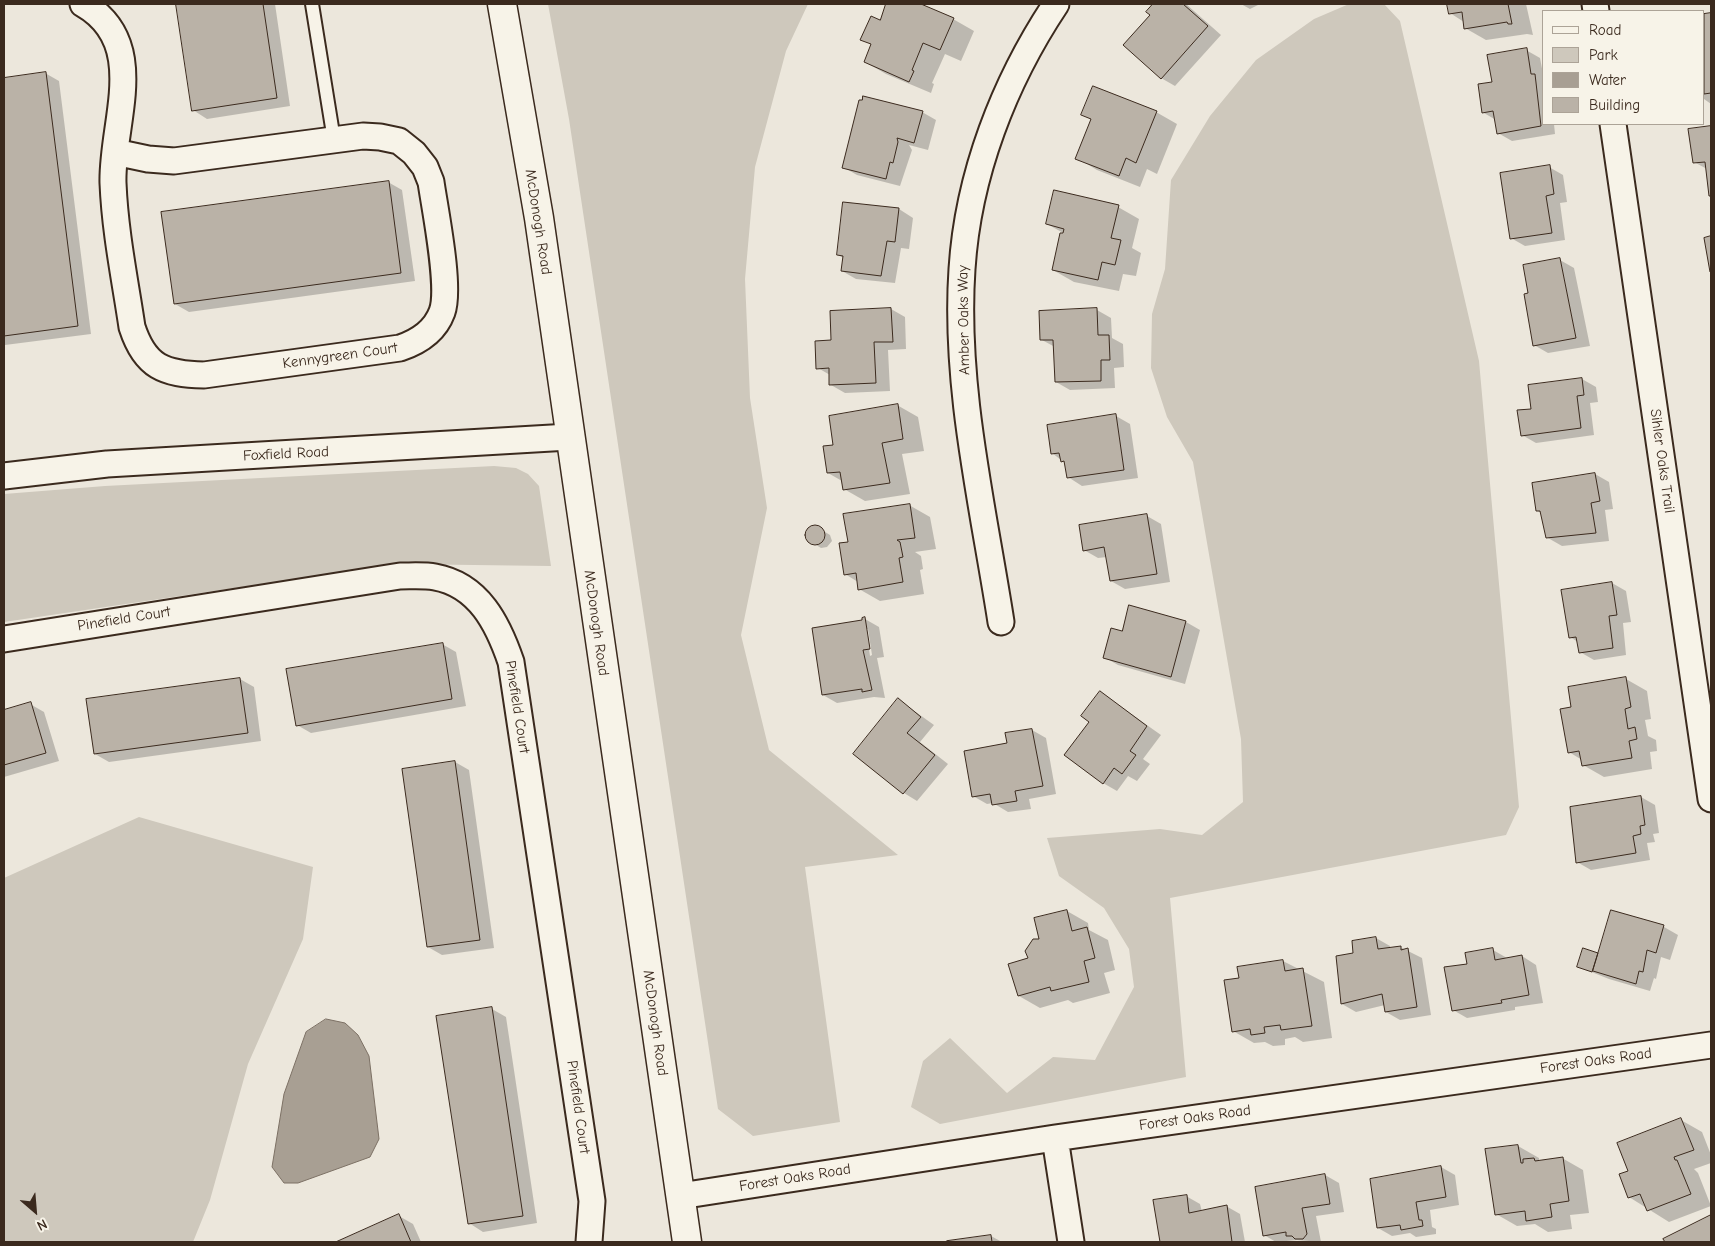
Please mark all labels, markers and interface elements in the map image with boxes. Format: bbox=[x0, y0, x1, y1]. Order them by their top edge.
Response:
legend bbox=[1542, 10, 1705, 125]
text: Road bbox=[1589, 21, 1621, 39]
text: Park bbox=[1589, 46, 1618, 64]
text: Water bbox=[1589, 71, 1626, 89]
text: Building bbox=[1589, 96, 1640, 114]
street label: McDonogh Road bbox=[521, 168, 555, 276]
street label: Amber Oaks Way bbox=[954, 265, 974, 375]
street label: Kennygreen Court bbox=[281, 339, 399, 373]
street label: Sihler Oaks Trail bbox=[1646, 408, 1678, 514]
street label: Foxfield Road bbox=[242, 443, 330, 465]
street label: McDonogh Road bbox=[580, 569, 612, 677]
street label: Pinefield Court bbox=[76, 603, 172, 635]
street label: Pinefield Court bbox=[501, 659, 533, 755]
street label: McDonogh Road bbox=[639, 969, 671, 1077]
street label: Forest Oaks Road bbox=[1539, 1044, 1653, 1078]
street label: Pinefield Court bbox=[563, 1059, 593, 1155]
street label: Forest Oaks Road bbox=[1138, 1101, 1252, 1135]
street label: Forest Oaks Road bbox=[738, 1160, 852, 1196]
north arrow bbox=[10, 1186, 60, 1236]
text: N bbox=[34, 1215, 50, 1234]

